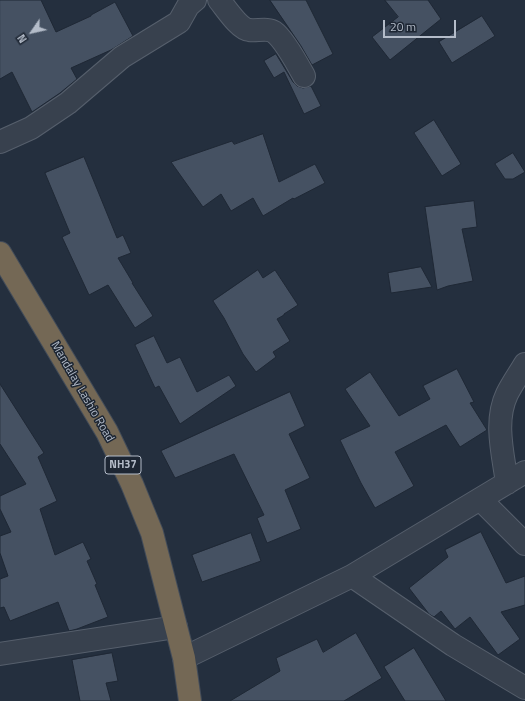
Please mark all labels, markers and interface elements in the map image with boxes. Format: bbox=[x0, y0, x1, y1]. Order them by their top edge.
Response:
north arrow bbox=[12, 12, 52, 52]
scale bar bbox=[385, 12, 458, 38]
text: 20 m bbox=[390, 17, 416, 36]
text: N bbox=[13, 31, 31, 46]
street label: Mandalay Lashio Road bbox=[47, 339, 117, 445]
road number: NH37 bbox=[105, 456, 141, 474]

